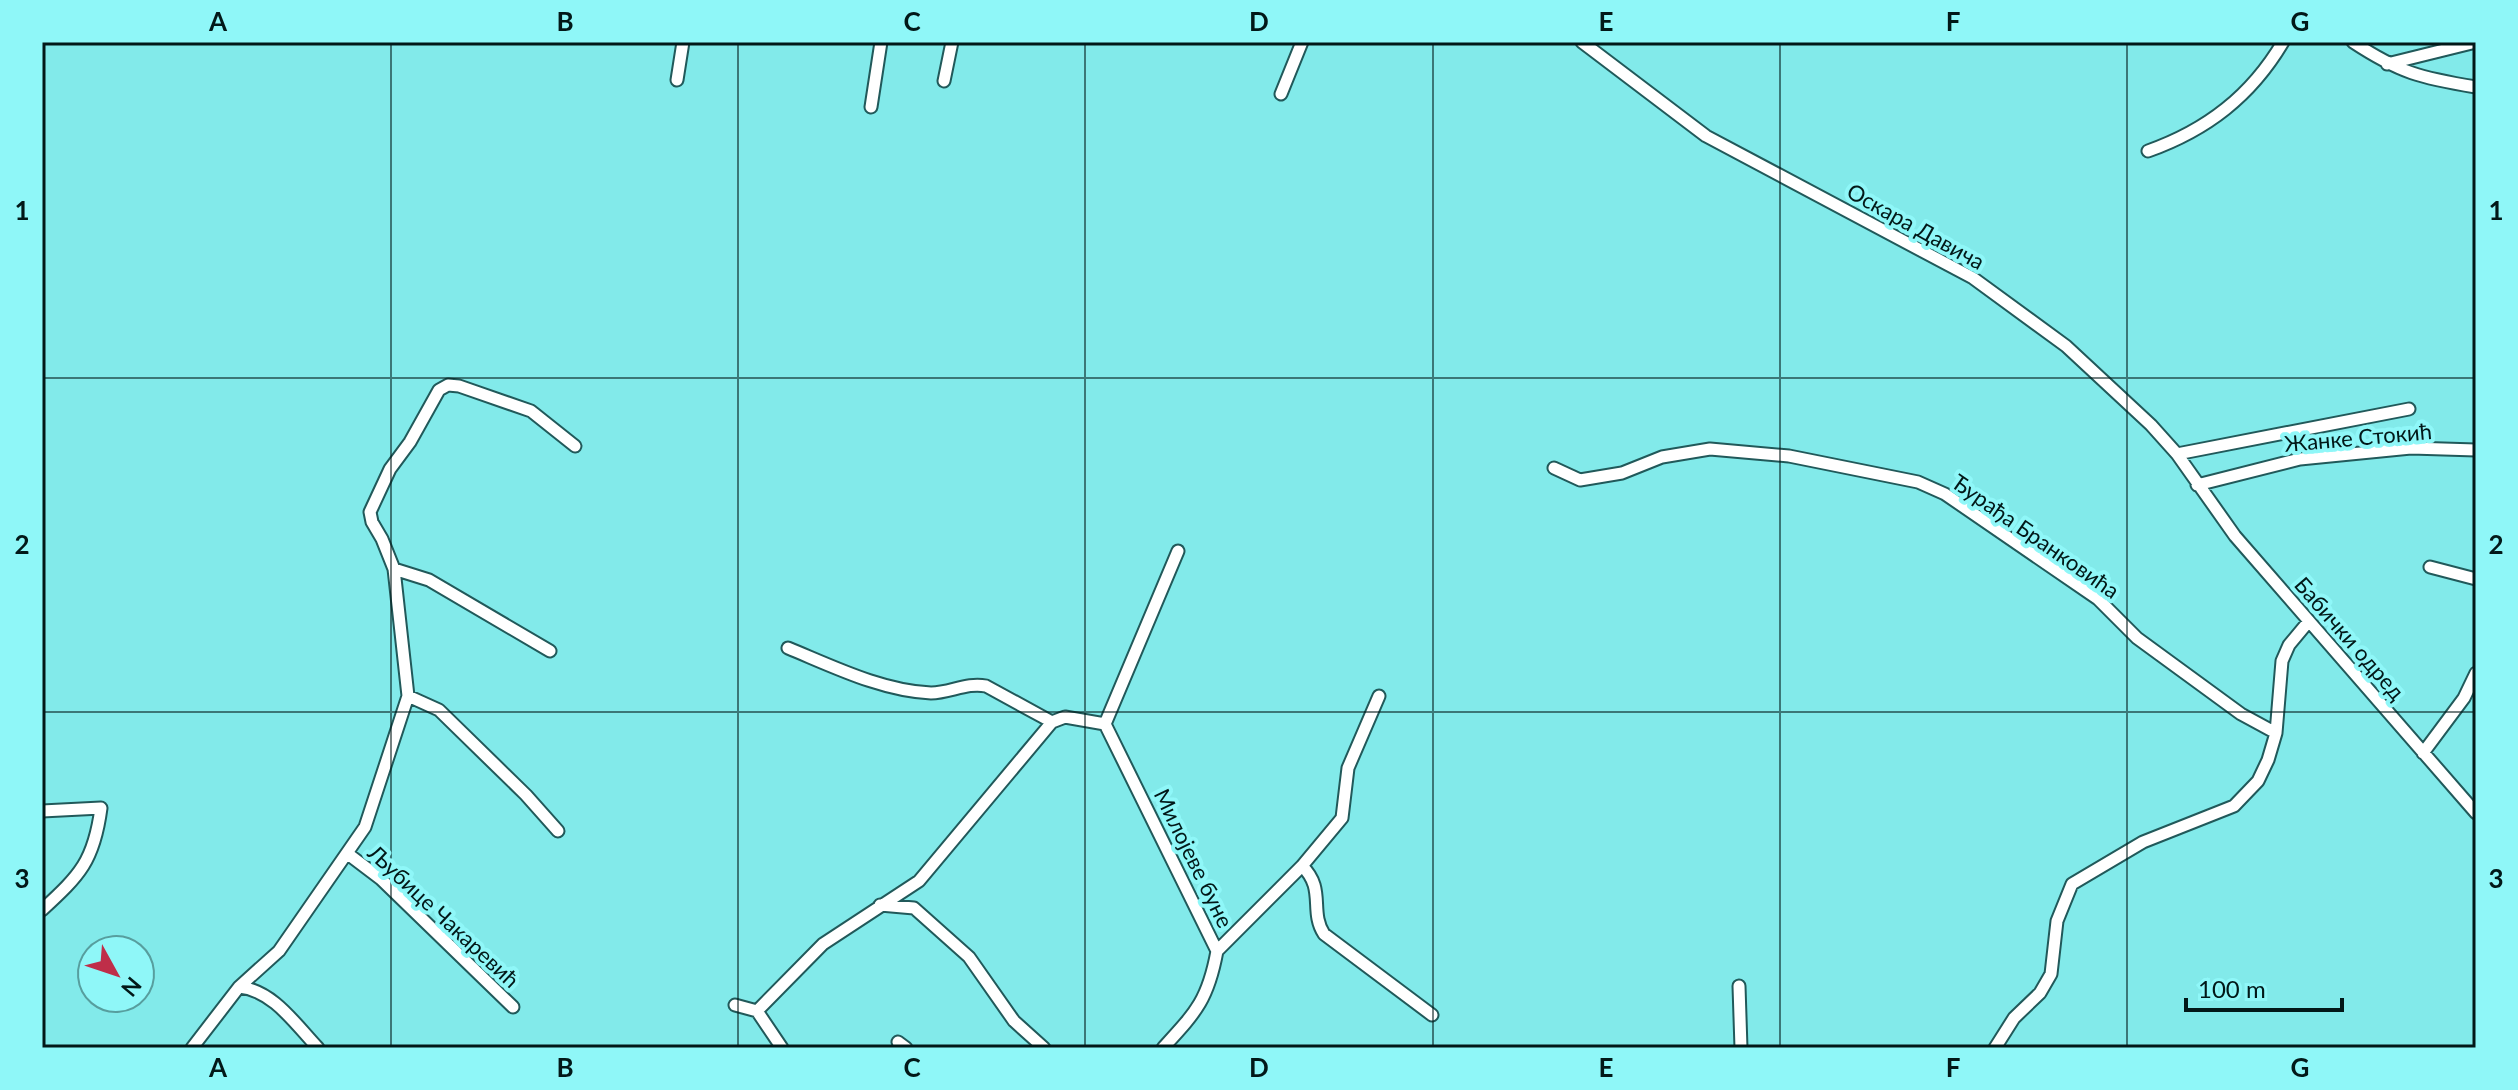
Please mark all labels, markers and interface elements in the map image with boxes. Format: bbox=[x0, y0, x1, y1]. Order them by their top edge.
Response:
text: A bbox=[208, 5, 228, 37]
text: B bbox=[556, 5, 574, 37]
text: C bbox=[903, 5, 921, 37]
text: D bbox=[1249, 5, 1269, 37]
text: E bbox=[1599, 5, 1613, 37]
text: F bbox=[1946, 5, 1960, 37]
text: G bbox=[2291, 5, 2309, 37]
street label: Оскара Давича bbox=[1842, 177, 1990, 275]
text: 1 bbox=[14, 194, 30, 226]
text: 1 bbox=[2488, 194, 2504, 226]
street label: Жанке Стокић bbox=[2283, 417, 2433, 457]
street label: Ђурађа Бранковића bbox=[1947, 468, 2125, 604]
text: 2 bbox=[14, 528, 30, 560]
text: 2 bbox=[2488, 528, 2504, 560]
street label: Бабички одред bbox=[2289, 571, 2411, 705]
street label: Милојеве буне bbox=[1149, 784, 1239, 932]
street label: Љубице Чакаревић bbox=[362, 838, 525, 993]
text: 3 bbox=[14, 862, 30, 894]
text: 3 bbox=[2488, 862, 2504, 894]
north arrow bbox=[76, 934, 156, 1014]
scale bar bbox=[2186, 962, 2342, 1012]
text: N bbox=[116, 972, 147, 1002]
text: 100 m bbox=[2198, 974, 2266, 1003]
text: A bbox=[208, 1051, 228, 1083]
text: B bbox=[556, 1051, 574, 1083]
text: C bbox=[903, 1051, 921, 1083]
text: D bbox=[1249, 1051, 1269, 1083]
text: E bbox=[1599, 1051, 1613, 1083]
text: F bbox=[1946, 1051, 1960, 1083]
text: G bbox=[2291, 1051, 2309, 1083]

